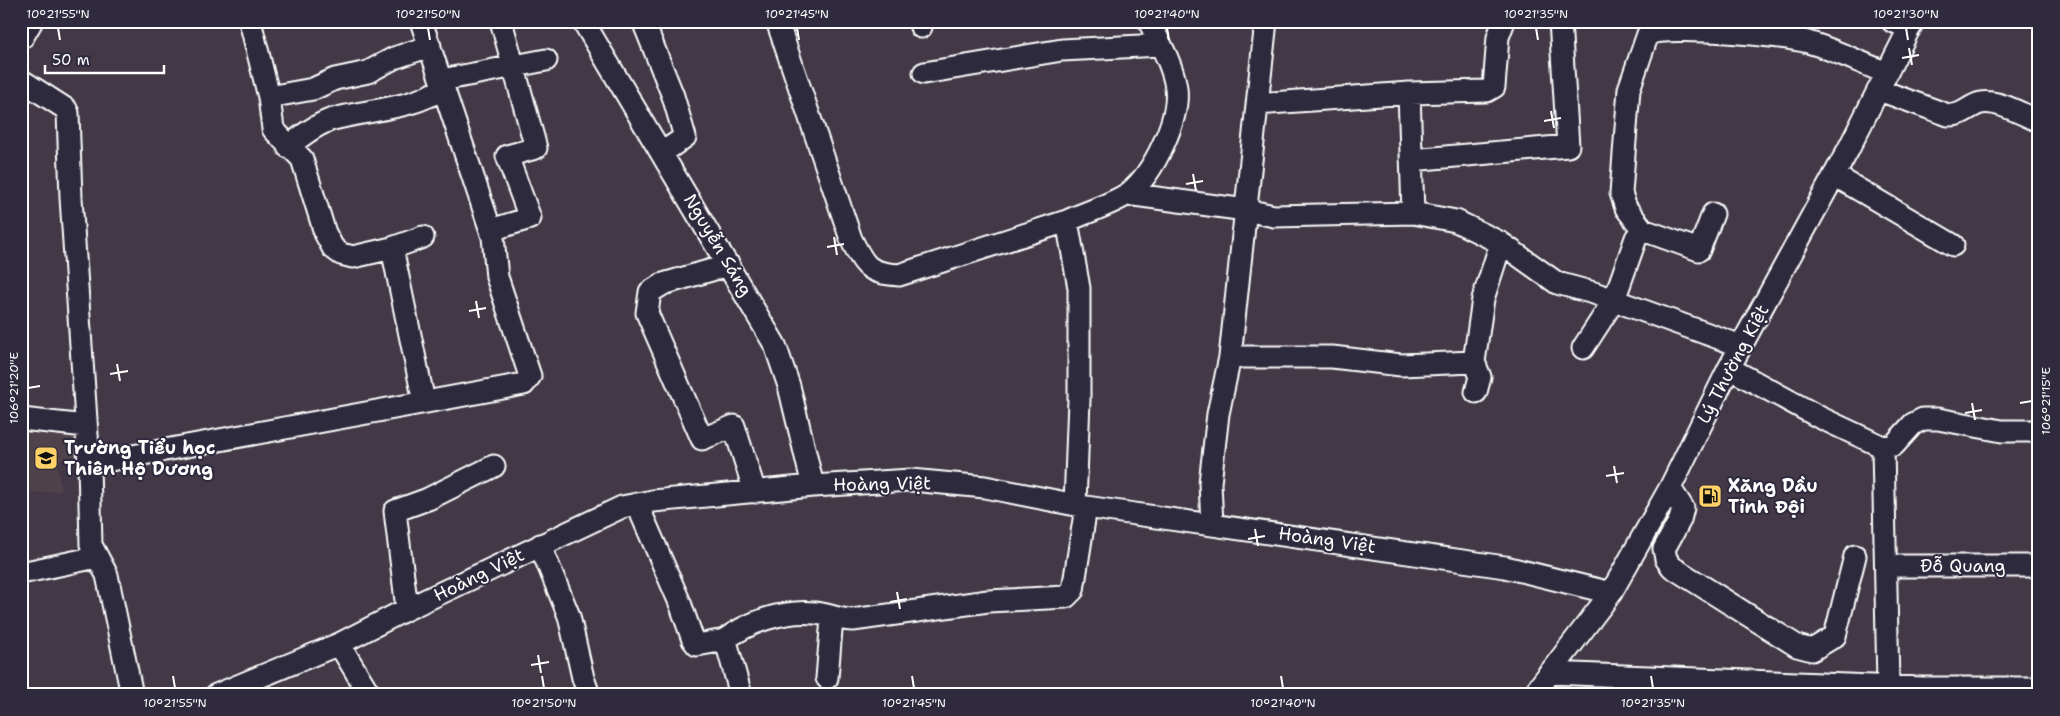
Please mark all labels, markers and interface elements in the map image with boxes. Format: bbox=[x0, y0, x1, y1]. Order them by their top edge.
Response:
text: 10°21'55"N bbox=[26, 6, 90, 22]
text: 10°21'50"N bbox=[396, 6, 460, 22]
text: 10°21'45"N bbox=[765, 6, 829, 22]
text: 10°21'40"N bbox=[1134, 6, 1200, 22]
text: 10°21'35"N bbox=[1504, 6, 1568, 22]
text: 10°21'30"N bbox=[1873, 6, 1939, 22]
scale bar bbox=[45, 42, 164, 74]
text: 50 m bbox=[52, 50, 90, 70]
street label: Nguyễn Sáng bbox=[678, 190, 758, 300]
street label: Lý Thường Kiệt bbox=[1692, 300, 1775, 428]
text: 106°21'20"E bbox=[6, 352, 22, 424]
text: 106°21'15"E bbox=[2038, 367, 2054, 435]
place label: Trường Tiểu học Thiên Hộ Dương bbox=[64, 436, 215, 481]
school or university icon: Trường Tiểu học Thiên Hộ Dương bbox=[33, 445, 59, 471]
street label: Hoàng Việt bbox=[833, 471, 931, 497]
place label: Xăng Dầu Tỉnh Đội bbox=[1728, 474, 1818, 519]
fuel station icon: Xăng Dầu Tỉnh Đội bbox=[1697, 483, 1723, 509]
street label: Hoàng Việt bbox=[1277, 521, 1377, 559]
street label: Hoàng Việt bbox=[430, 543, 528, 607]
street label: Đỗ Quang bbox=[1920, 554, 2006, 578]
text: 10°21'55"N bbox=[143, 695, 207, 711]
text: 10°21'50"N bbox=[512, 695, 576, 711]
text: 10°21'45"N bbox=[882, 695, 946, 711]
text: 10°21'40"N bbox=[1250, 695, 1316, 711]
text: 10°21'35"N bbox=[1621, 695, 1685, 711]

